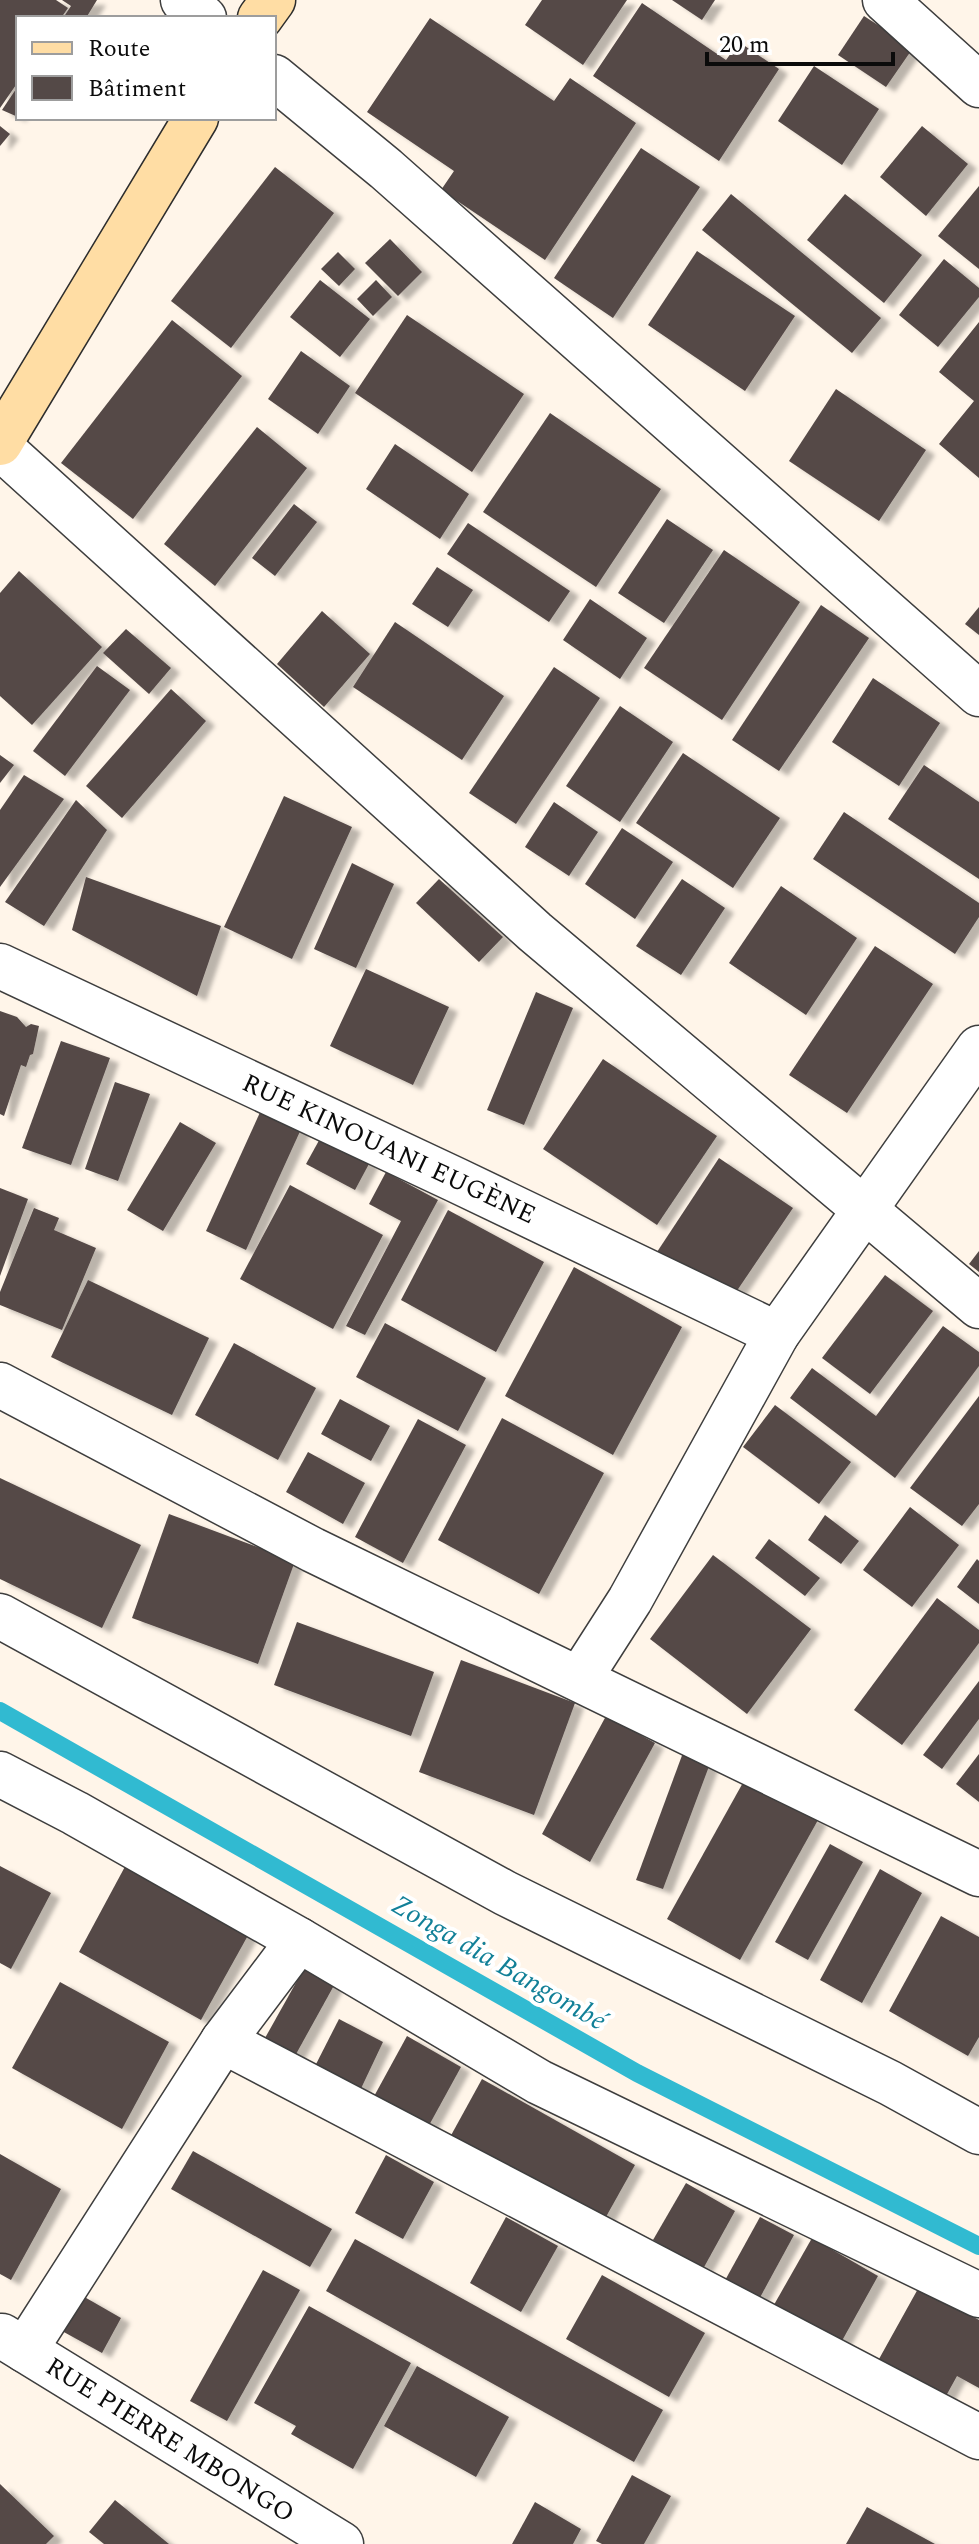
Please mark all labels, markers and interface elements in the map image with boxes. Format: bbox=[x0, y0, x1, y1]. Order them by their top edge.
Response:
legend bbox=[16, 16, 276, 120]
scale bar bbox=[707, 16, 893, 66]
text: 20 m bbox=[719, 27, 770, 63]
text: Route bbox=[88, 31, 150, 67]
text: Bâtiment bbox=[88, 71, 186, 107]
street label: RUE KINOUANI EUGÈNE bbox=[235, 1063, 543, 1235]
water label: Zonga dia Bangombé bbox=[383, 1884, 617, 2044]
street label: RUE PIERRE MBONGO bbox=[38, 2347, 302, 2533]

